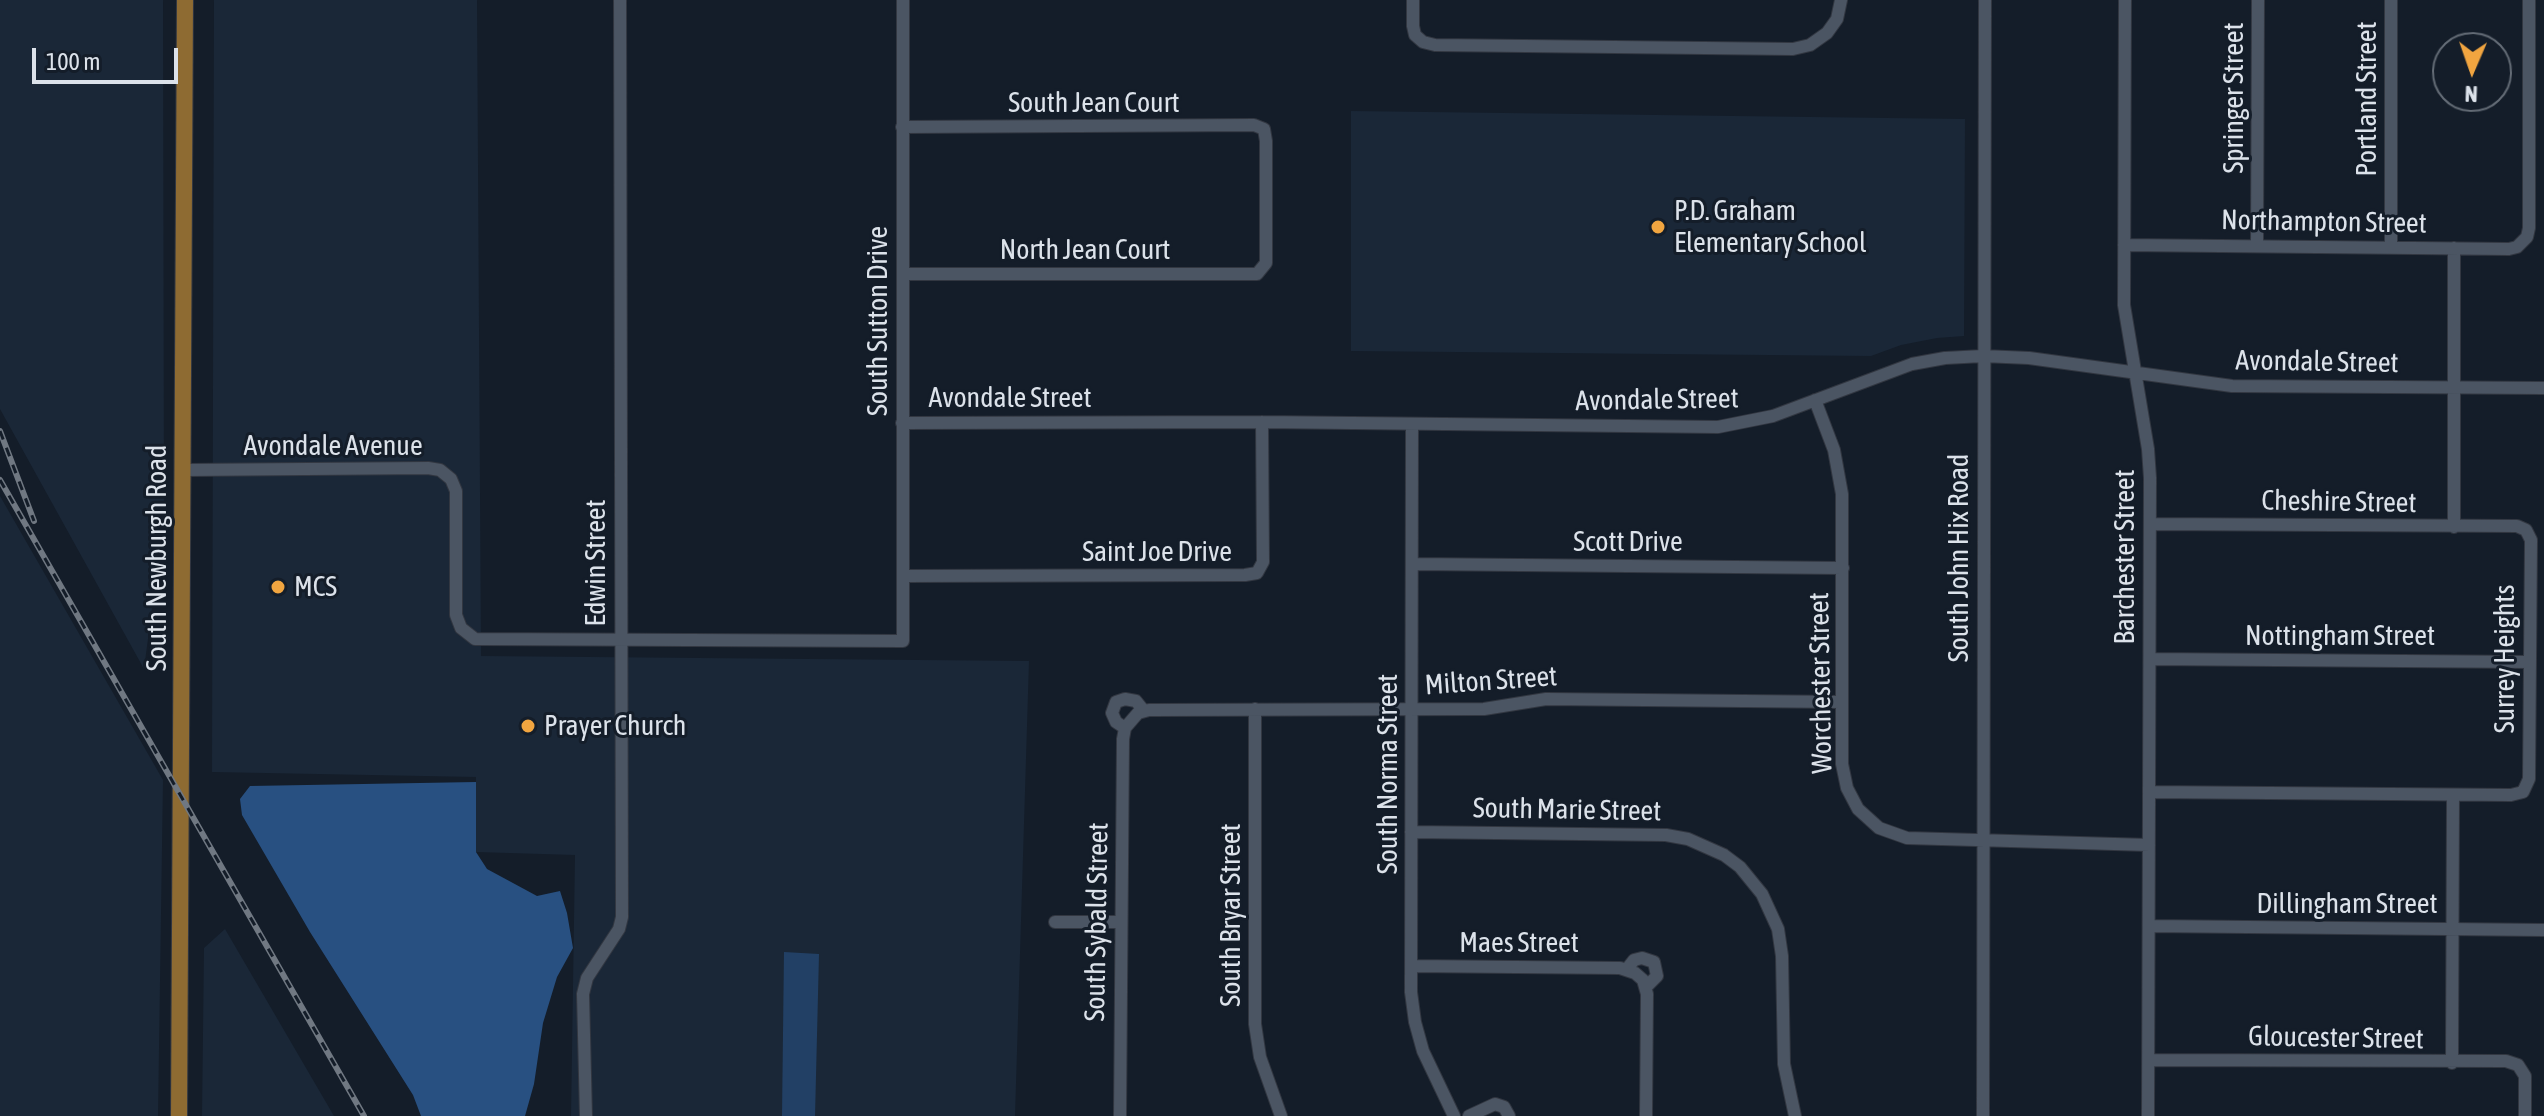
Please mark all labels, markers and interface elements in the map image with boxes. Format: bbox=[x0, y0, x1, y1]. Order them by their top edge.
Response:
street label: Portland Street bbox=[2350, 21, 2384, 177]
street label: Springer Street bbox=[2217, 22, 2251, 174]
scale bar bbox=[36, 32, 182, 82]
north arrow bbox=[2432, 32, 2512, 112]
text: 100 m bbox=[46, 48, 100, 75]
text: N bbox=[2464, 81, 2478, 107]
street label: South Jean Court bbox=[1008, 86, 1180, 120]
place label: P.D. Graham Elementary School bbox=[1674, 194, 1866, 260]
street label: Northampton Street bbox=[2221, 203, 2427, 241]
marker: P.D. Graham Elementary School bbox=[1649, 218, 1667, 236]
street label: South Sutton Drive bbox=[861, 226, 895, 416]
street label: North Jean Court bbox=[1000, 233, 1170, 267]
street label: Avondale Street bbox=[2235, 344, 2399, 380]
street label: Avondale Street bbox=[928, 381, 1092, 415]
street label: Avondale Street bbox=[1575, 382, 1739, 418]
street label: Avondale Avenue bbox=[243, 429, 423, 463]
street label: South Newburgh Road bbox=[140, 445, 174, 671]
street label: South John Hix Road bbox=[1942, 454, 1976, 662]
street label: Barchester Street bbox=[2108, 469, 2142, 645]
street label: Cheshire Street bbox=[2261, 484, 2417, 520]
street label: Edwin Street bbox=[579, 499, 613, 627]
street label: Scott Drive bbox=[1573, 525, 1683, 559]
street label: Saint Joe Drive bbox=[1082, 535, 1232, 569]
place label: MCS bbox=[294, 570, 337, 604]
marker: MCS bbox=[269, 578, 287, 596]
street label: Surrey Heights bbox=[2488, 585, 2522, 733]
street label: Worchester Street bbox=[1803, 592, 1839, 774]
street label: Nottingham Street bbox=[2245, 619, 2435, 653]
street label: Milton Street bbox=[1424, 660, 1558, 702]
street label: South Norma Street bbox=[1371, 674, 1405, 874]
place label: Prayer Church bbox=[544, 709, 686, 743]
marker: Prayer Church bbox=[519, 717, 537, 735]
street label: South Marie Street bbox=[1473, 792, 1661, 828]
street label: South Sybald Street bbox=[1078, 822, 1116, 1022]
street label: South Bryar Street bbox=[1214, 823, 1248, 1007]
street label: Dillingham Street bbox=[2256, 887, 2438, 921]
street label: Maes Street bbox=[1459, 926, 1579, 960]
street label: Gloucester Street bbox=[2248, 1020, 2424, 1056]

